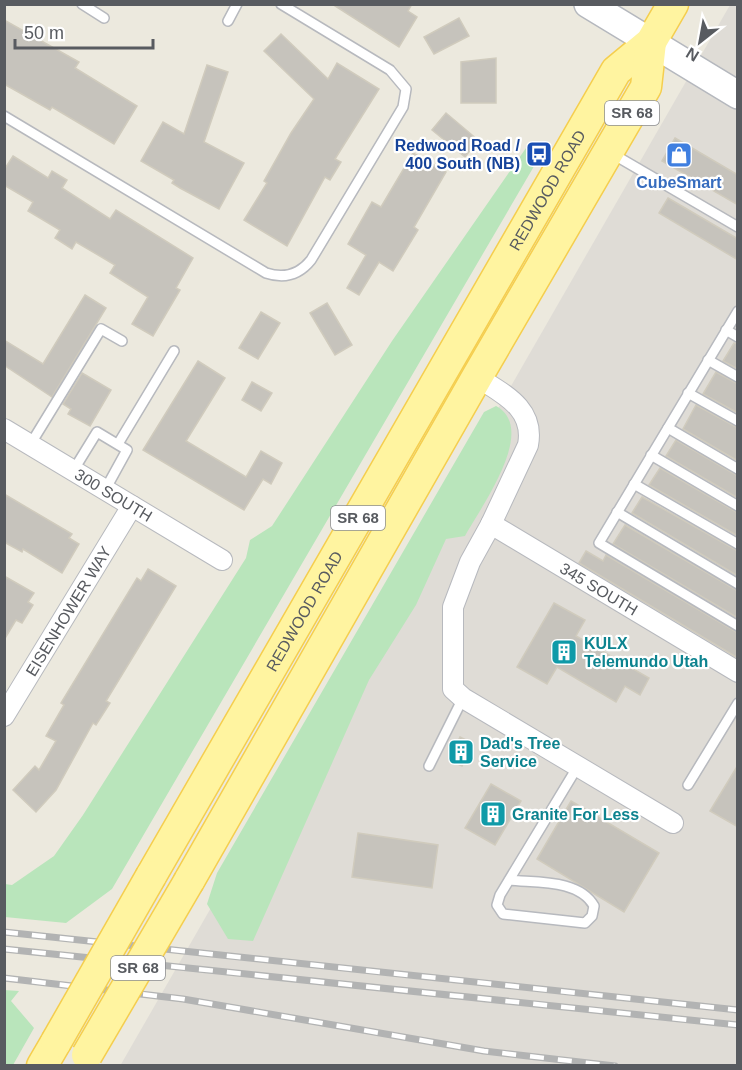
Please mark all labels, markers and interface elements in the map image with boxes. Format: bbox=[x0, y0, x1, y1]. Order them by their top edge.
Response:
scale bar bbox=[15, 12, 153, 50]
north arrow bbox=[670, 12, 730, 72]
text: 50 m bbox=[24, 23, 64, 43]
text: N bbox=[683, 44, 702, 65]
road number: SR 68 bbox=[605, 101, 659, 125]
street label: REDWOOD ROAD bbox=[506, 127, 589, 254]
place label: Redwood Road / 400 South (NB) bbox=[395, 137, 521, 172]
bus stop icon: Redwood Road / 400 South (NB) bbox=[524, 139, 554, 169]
shop icon: CubeSmart bbox=[664, 140, 694, 170]
place label: CubeSmart bbox=[636, 174, 722, 191]
street label: 300 SOUTH bbox=[72, 466, 155, 525]
road number: SR 68 bbox=[331, 506, 385, 530]
street label: EISENHOWER WAY bbox=[23, 543, 115, 679]
street label: REDWOOD ROAD bbox=[263, 548, 346, 674]
street label: 345 SOUTH bbox=[557, 559, 641, 619]
place label: KULX Telemundo Utah bbox=[584, 635, 708, 670]
building icon: KULX Telemundo Utah bbox=[549, 637, 579, 667]
place label: Dad's Tree Service bbox=[480, 735, 560, 770]
building icon: Dad's Tree Service bbox=[446, 737, 476, 767]
building icon: Granite For Less bbox=[478, 799, 508, 829]
place label: Granite For Less bbox=[512, 806, 639, 823]
road number: SR 68 bbox=[111, 956, 165, 980]

